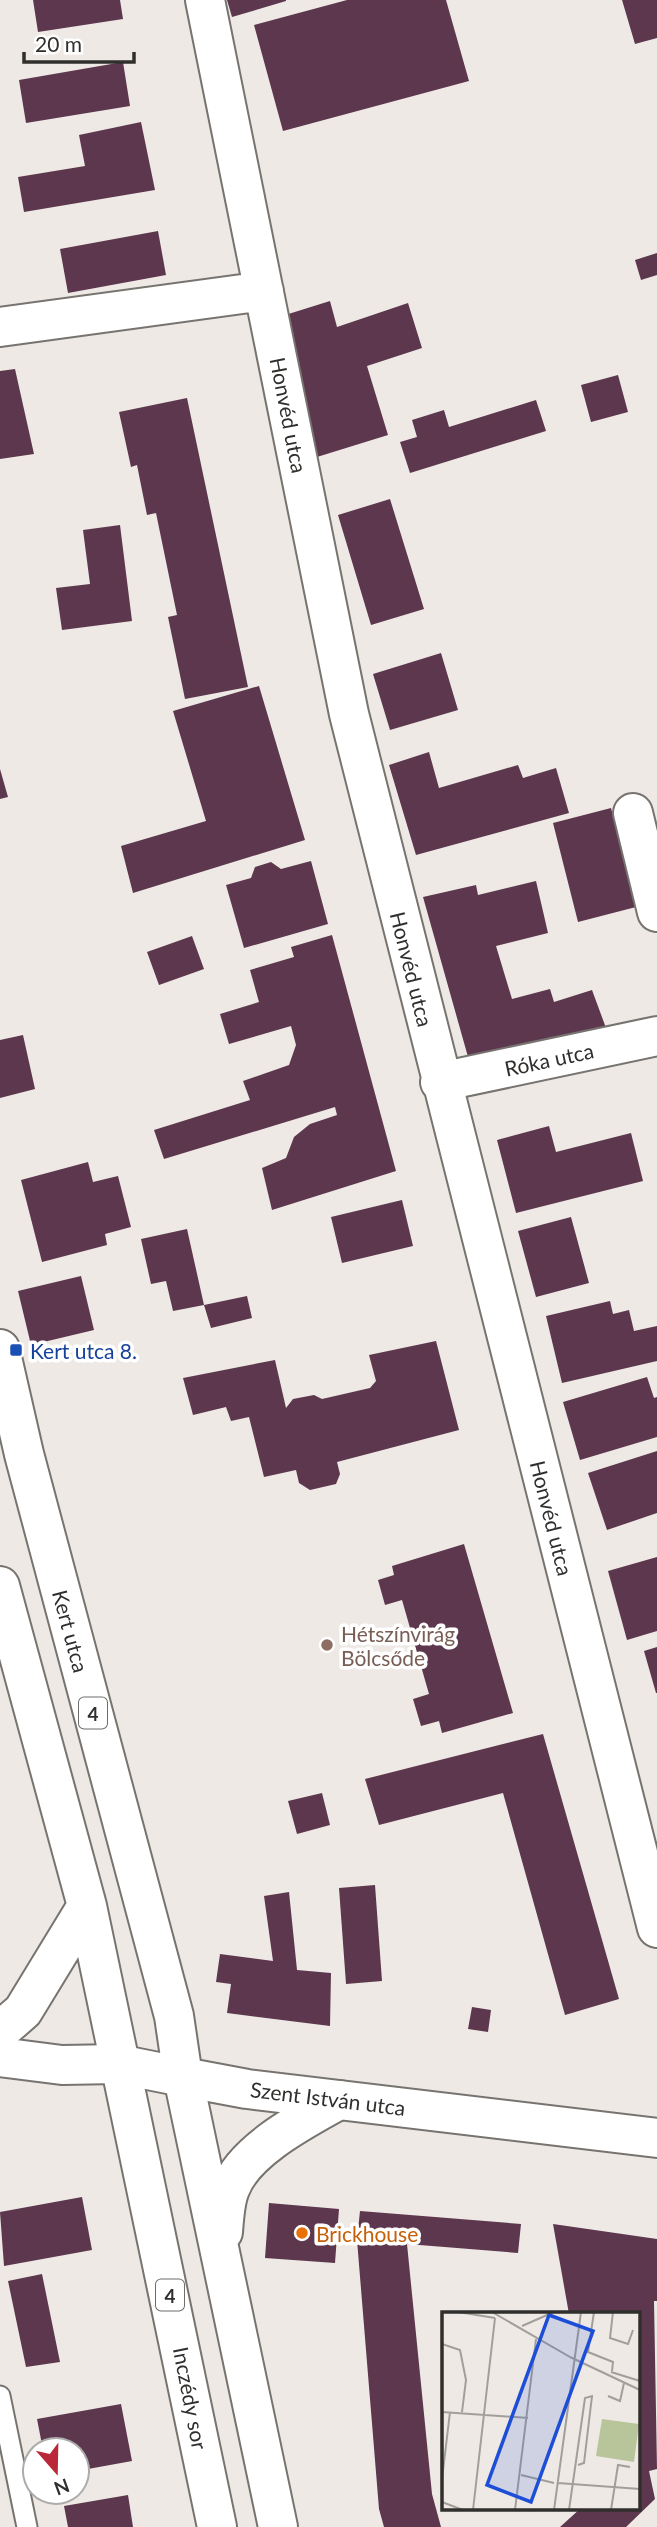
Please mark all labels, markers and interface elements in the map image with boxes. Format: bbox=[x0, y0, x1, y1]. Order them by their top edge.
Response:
scale bar bbox=[24, 21, 135, 65]
text: 20 m bbox=[35, 31, 82, 56]
street label: Honvéd utca bbox=[266, 355, 312, 475]
street label: Honvéd utca bbox=[386, 909, 438, 1029]
street label: Róka utca bbox=[502, 1037, 596, 1081]
place label: Kert utca 8. bbox=[30, 1338, 137, 1363]
marker: Kert utca 8. bbox=[8, 1342, 24, 1358]
street label: Honvéd utca bbox=[526, 1458, 578, 1578]
street label: Kert utca bbox=[48, 1587, 94, 1675]
place label: Hétszínvirág Bölcsőde bbox=[341, 1621, 455, 1670]
marker: Hétszínvirág Bölcsőde bbox=[319, 1637, 335, 1653]
road number: 4 bbox=[79, 1698, 107, 1728]
street label: Szent István utca bbox=[249, 2076, 407, 2120]
place label: Brickhouse bbox=[316, 2221, 418, 2246]
marker: Brickhouse bbox=[294, 2225, 310, 2241]
road number: 4 bbox=[156, 2280, 184, 2310]
inset map bbox=[442, 2312, 640, 2510]
street label: Inczédy sor bbox=[169, 2345, 213, 2452]
north arrow bbox=[21, 2436, 91, 2506]
text: N bbox=[51, 2474, 73, 2501]

